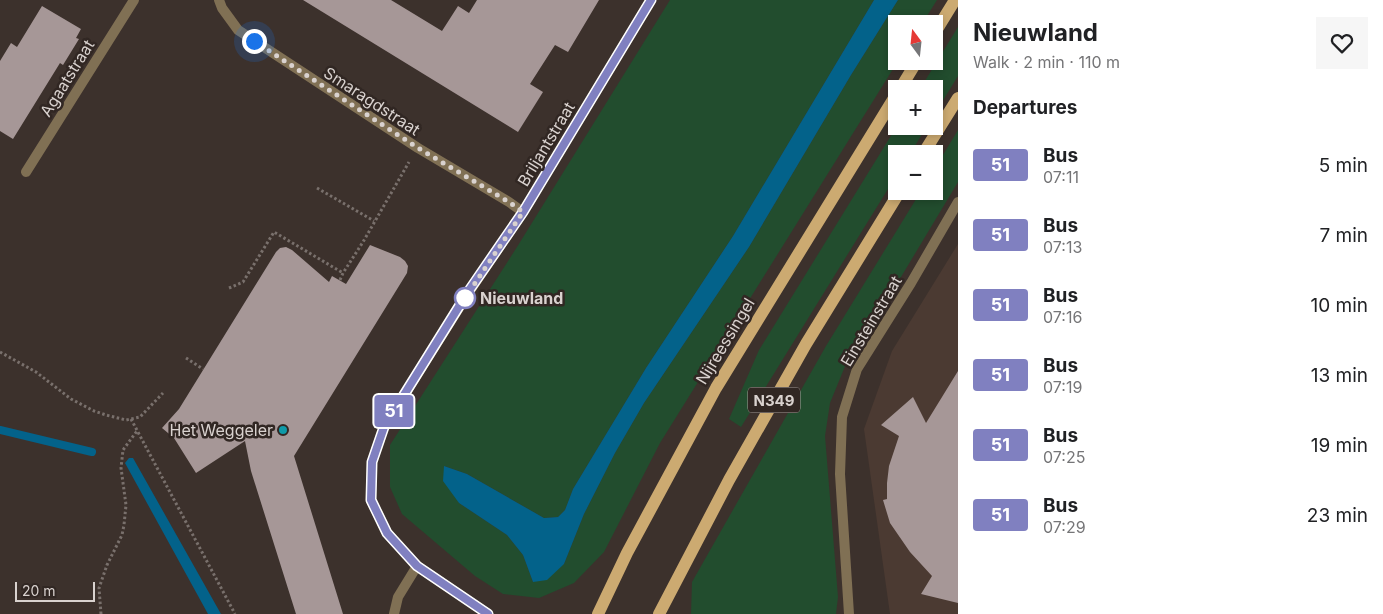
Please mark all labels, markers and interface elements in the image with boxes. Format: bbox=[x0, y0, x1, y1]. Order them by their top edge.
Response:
north arrow bbox=[888, 15, 942, 70]
map controls bbox=[888, 15, 943, 200]
button: heart bbox=[1316, 17, 1368, 69]
text: Nieuwland bbox=[973, 18, 1098, 47]
your location bbox=[242, 29, 267, 54]
street label: Agaatstraat bbox=[36, 36, 98, 120]
text: Walk · 2 min · 110 m bbox=[973, 52, 1120, 72]
street label: Smaragdstraat bbox=[320, 62, 424, 140]
button: + bbox=[888, 80, 943, 135]
text: Departures bbox=[973, 96, 1077, 119]
street label: Briljantstraat bbox=[513, 98, 579, 190]
text: Bus bbox=[1043, 144, 1078, 167]
button: − bbox=[888, 145, 943, 200]
text: 51 bbox=[991, 154, 1010, 175]
text: 5 min bbox=[1319, 154, 1368, 177]
text: 07:11 bbox=[1043, 167, 1079, 187]
text: Bus bbox=[1043, 214, 1078, 237]
text: 51 bbox=[991, 224, 1010, 245]
text: 7 min bbox=[1319, 224, 1368, 247]
text: 07:13 bbox=[1043, 237, 1082, 257]
street label: Einsteinstraat bbox=[836, 272, 906, 370]
text: Bus bbox=[1043, 284, 1078, 307]
marker: Nieuwland bbox=[454, 287, 476, 309]
place label: Nieuwland bbox=[480, 288, 563, 308]
street label: Nijreessingel bbox=[691, 294, 759, 388]
text: 51 bbox=[991, 294, 1010, 315]
text: 10 min bbox=[1310, 294, 1368, 317]
text: 07:16 bbox=[1043, 307, 1082, 327]
text: Bus bbox=[1043, 354, 1078, 377]
text: 51 bbox=[991, 364, 1010, 385]
text: 13 min bbox=[1311, 364, 1368, 387]
text: 07:19 bbox=[1043, 377, 1082, 397]
road number: N349 bbox=[748, 388, 800, 412]
line badge: 51 bbox=[372, 395, 416, 427]
text: 51 bbox=[384, 400, 404, 421]
place label: Het Weggeler bbox=[170, 420, 273, 440]
marker: Het Weggeler bbox=[277, 424, 289, 436]
text: Bus bbox=[1043, 424, 1078, 447]
text: 51 bbox=[991, 434, 1010, 455]
text: 19 min bbox=[1311, 434, 1368, 457]
text: 07:25 bbox=[1043, 447, 1085, 467]
text: Bus bbox=[1043, 494, 1078, 517]
text: 51 bbox=[991, 504, 1010, 525]
text: 23 min bbox=[1307, 504, 1368, 527]
text: 07:29 bbox=[1043, 517, 1086, 537]
scale bar bbox=[15, 579, 95, 602]
text: 20 m bbox=[22, 582, 56, 599]

